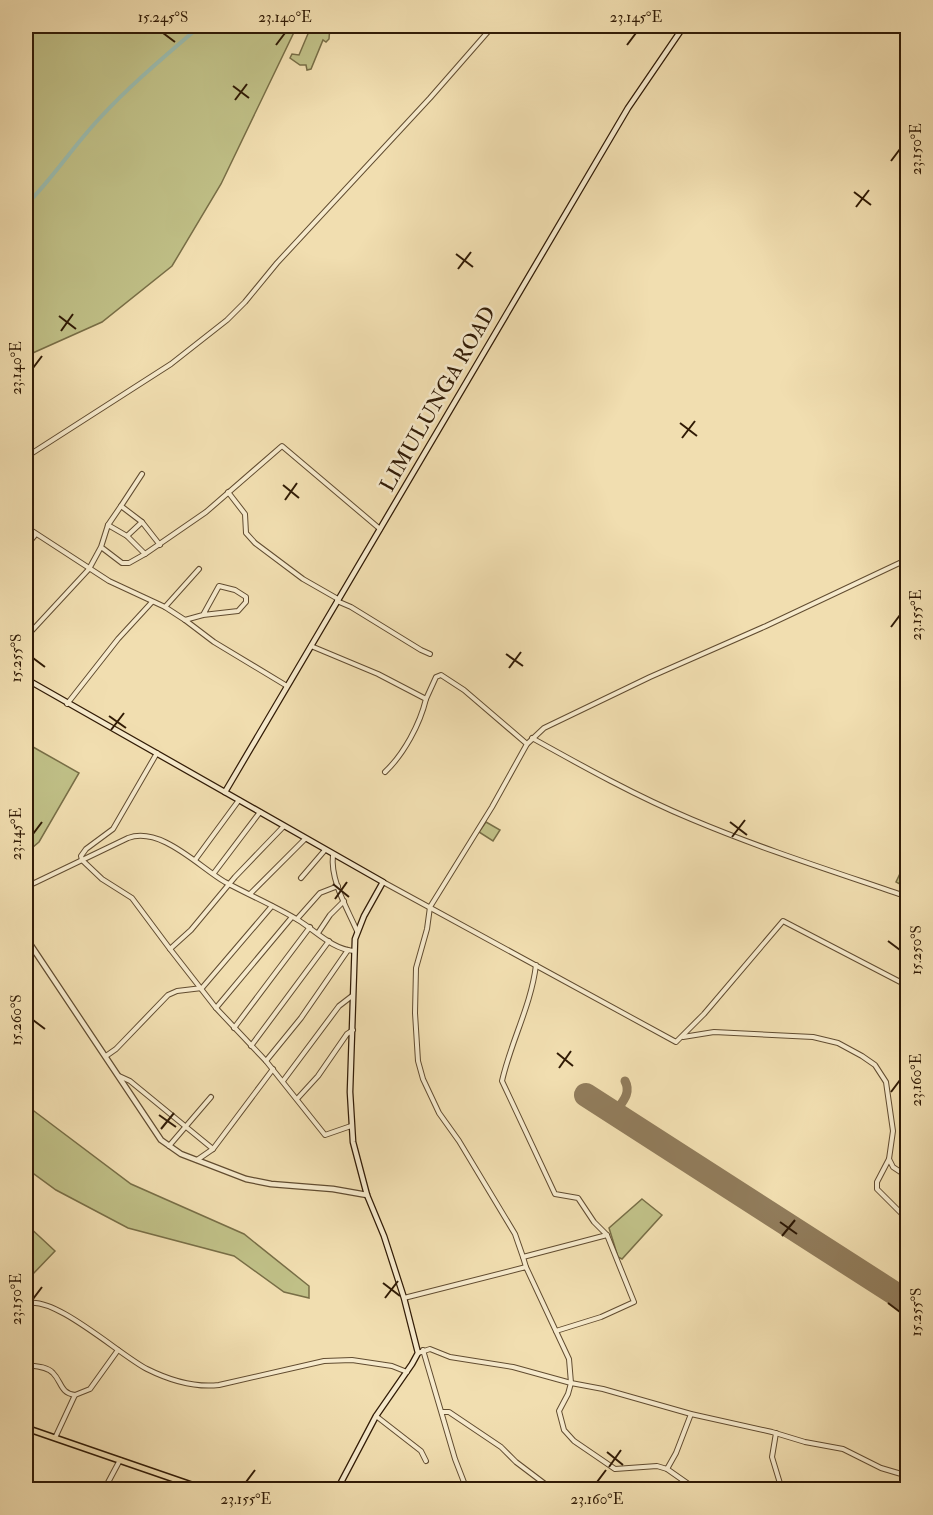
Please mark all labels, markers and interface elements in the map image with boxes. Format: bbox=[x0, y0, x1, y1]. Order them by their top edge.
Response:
text: 15.245°S bbox=[138, 8, 188, 27]
text: 23.140°E bbox=[258, 8, 312, 27]
text: 23.145°E bbox=[610, 8, 662, 27]
text: 23.150°E bbox=[907, 123, 926, 175]
street label: LIMULUNGA ROAD bbox=[374, 301, 502, 497]
text: 23.140°E bbox=[7, 341, 26, 395]
text: 23.155°E bbox=[907, 589, 926, 640]
text: 15.255°S bbox=[7, 634, 26, 682]
text: 23.145°E bbox=[7, 808, 26, 860]
text: 15.250°S bbox=[907, 925, 926, 975]
text: 15.260°S bbox=[7, 994, 26, 1046]
text: 23.160°E bbox=[907, 1053, 926, 1106]
text: 23.150°E bbox=[7, 1273, 26, 1325]
text: 15.255°S bbox=[907, 1288, 926, 1336]
text: 23.155°E bbox=[221, 1490, 272, 1509]
text: 23.160°E bbox=[571, 1490, 624, 1509]

